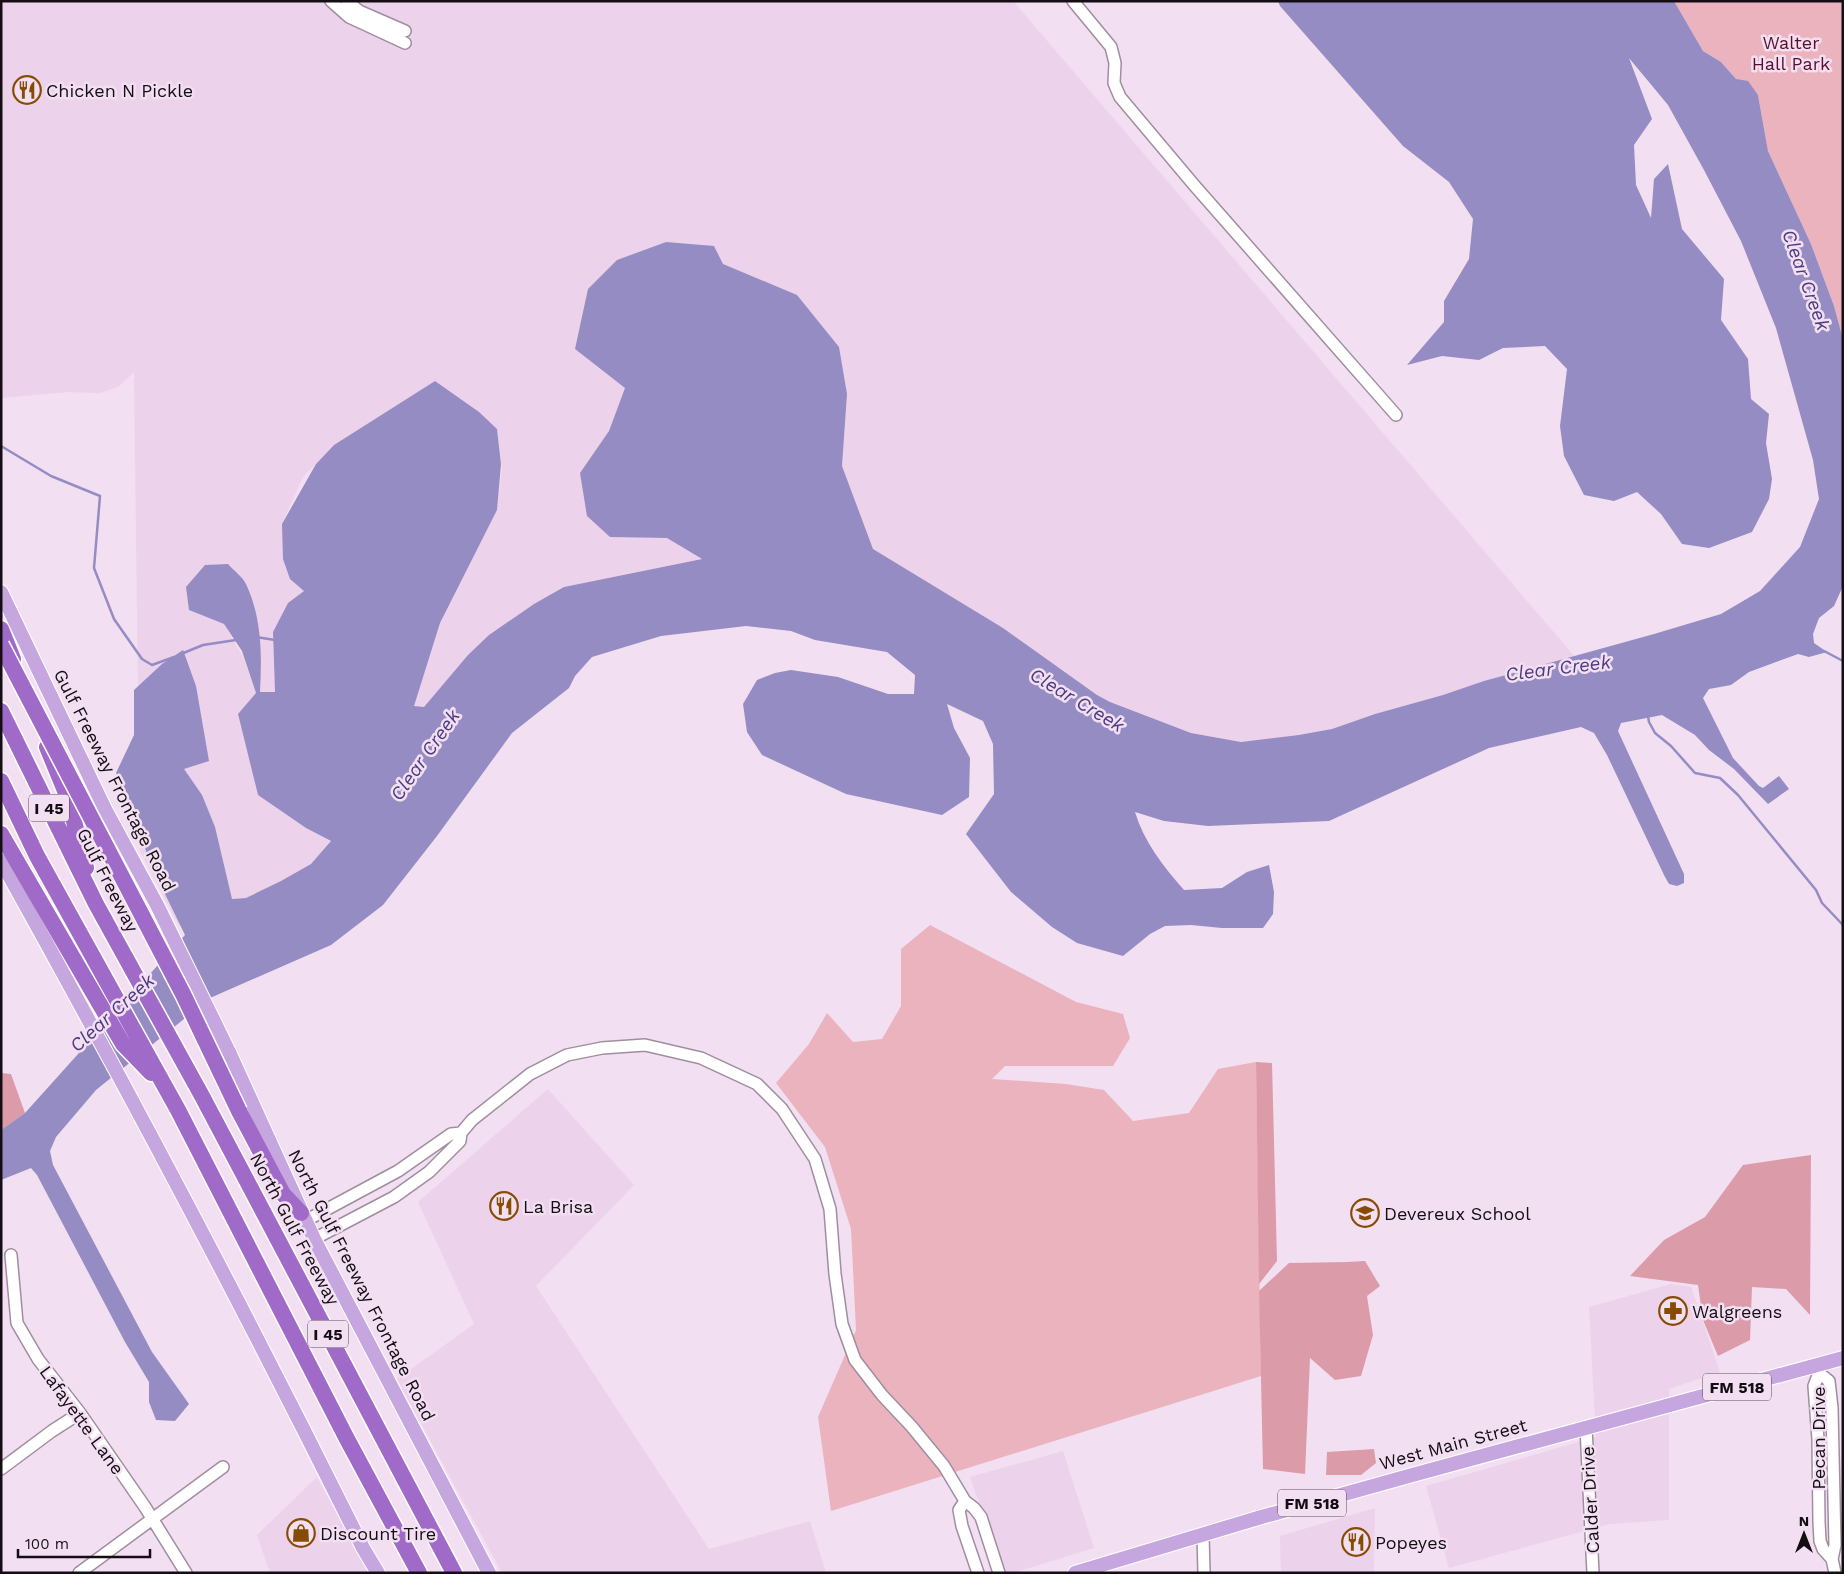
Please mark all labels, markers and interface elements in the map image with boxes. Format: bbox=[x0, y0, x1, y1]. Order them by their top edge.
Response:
park label: Walter Hall Park bbox=[1752, 32, 1830, 74]
restaurant icon: Chicken N Pickle bbox=[12, 75, 42, 105]
place label: Chicken N Pickle bbox=[46, 80, 193, 101]
water label: Clear Creek bbox=[1777, 226, 1835, 334]
water label: Clear Creek bbox=[1504, 650, 1613, 686]
water label: Clear Creek bbox=[1026, 663, 1129, 737]
street label: Gulf Freeway Frontage Road bbox=[49, 665, 181, 895]
water label: Clear Creek bbox=[385, 704, 465, 805]
road number: I 45 bbox=[29, 794, 69, 821]
street label: Gulf Freeway bbox=[72, 824, 144, 936]
water label: Clear Creek bbox=[65, 969, 160, 1057]
street label: North Gulf Freeway Frontage Road bbox=[284, 1146, 440, 1424]
street label: North Gulf Freeway bbox=[246, 1149, 344, 1309]
restaurant icon: La Brisa bbox=[489, 1191, 519, 1221]
place label: La Brisa bbox=[523, 1196, 593, 1217]
school or university icon: Devereux School bbox=[1350, 1198, 1380, 1228]
place label: Devereux School bbox=[1384, 1203, 1531, 1224]
pharmacy icon: Walgreens bbox=[1658, 1296, 1688, 1326]
place label: Walgreens bbox=[1692, 1301, 1782, 1322]
road number: I 45 bbox=[308, 1320, 348, 1348]
street label: Lafayette Lane bbox=[35, 1361, 129, 1479]
road number: FM 518 bbox=[1703, 1374, 1771, 1400]
street label: Pecan Drive bbox=[1808, 1386, 1829, 1490]
street label: West Main Street bbox=[1377, 1414, 1530, 1474]
street label: Calder Drive bbox=[1577, 1446, 1603, 1554]
road number: FM 518 bbox=[1278, 1490, 1346, 1516]
north arrow bbox=[1779, 1509, 1829, 1559]
text: N bbox=[1799, 1513, 1809, 1529]
shop icon: Discount Tire bbox=[286, 1518, 316, 1548]
place label: Discount Tire bbox=[320, 1523, 436, 1544]
scale bar bbox=[18, 1526, 150, 1558]
restaurant icon: Popeyes bbox=[1341, 1527, 1371, 1557]
place label: Popeyes bbox=[1375, 1532, 1447, 1553]
text: 100 m bbox=[25, 1535, 69, 1553]

